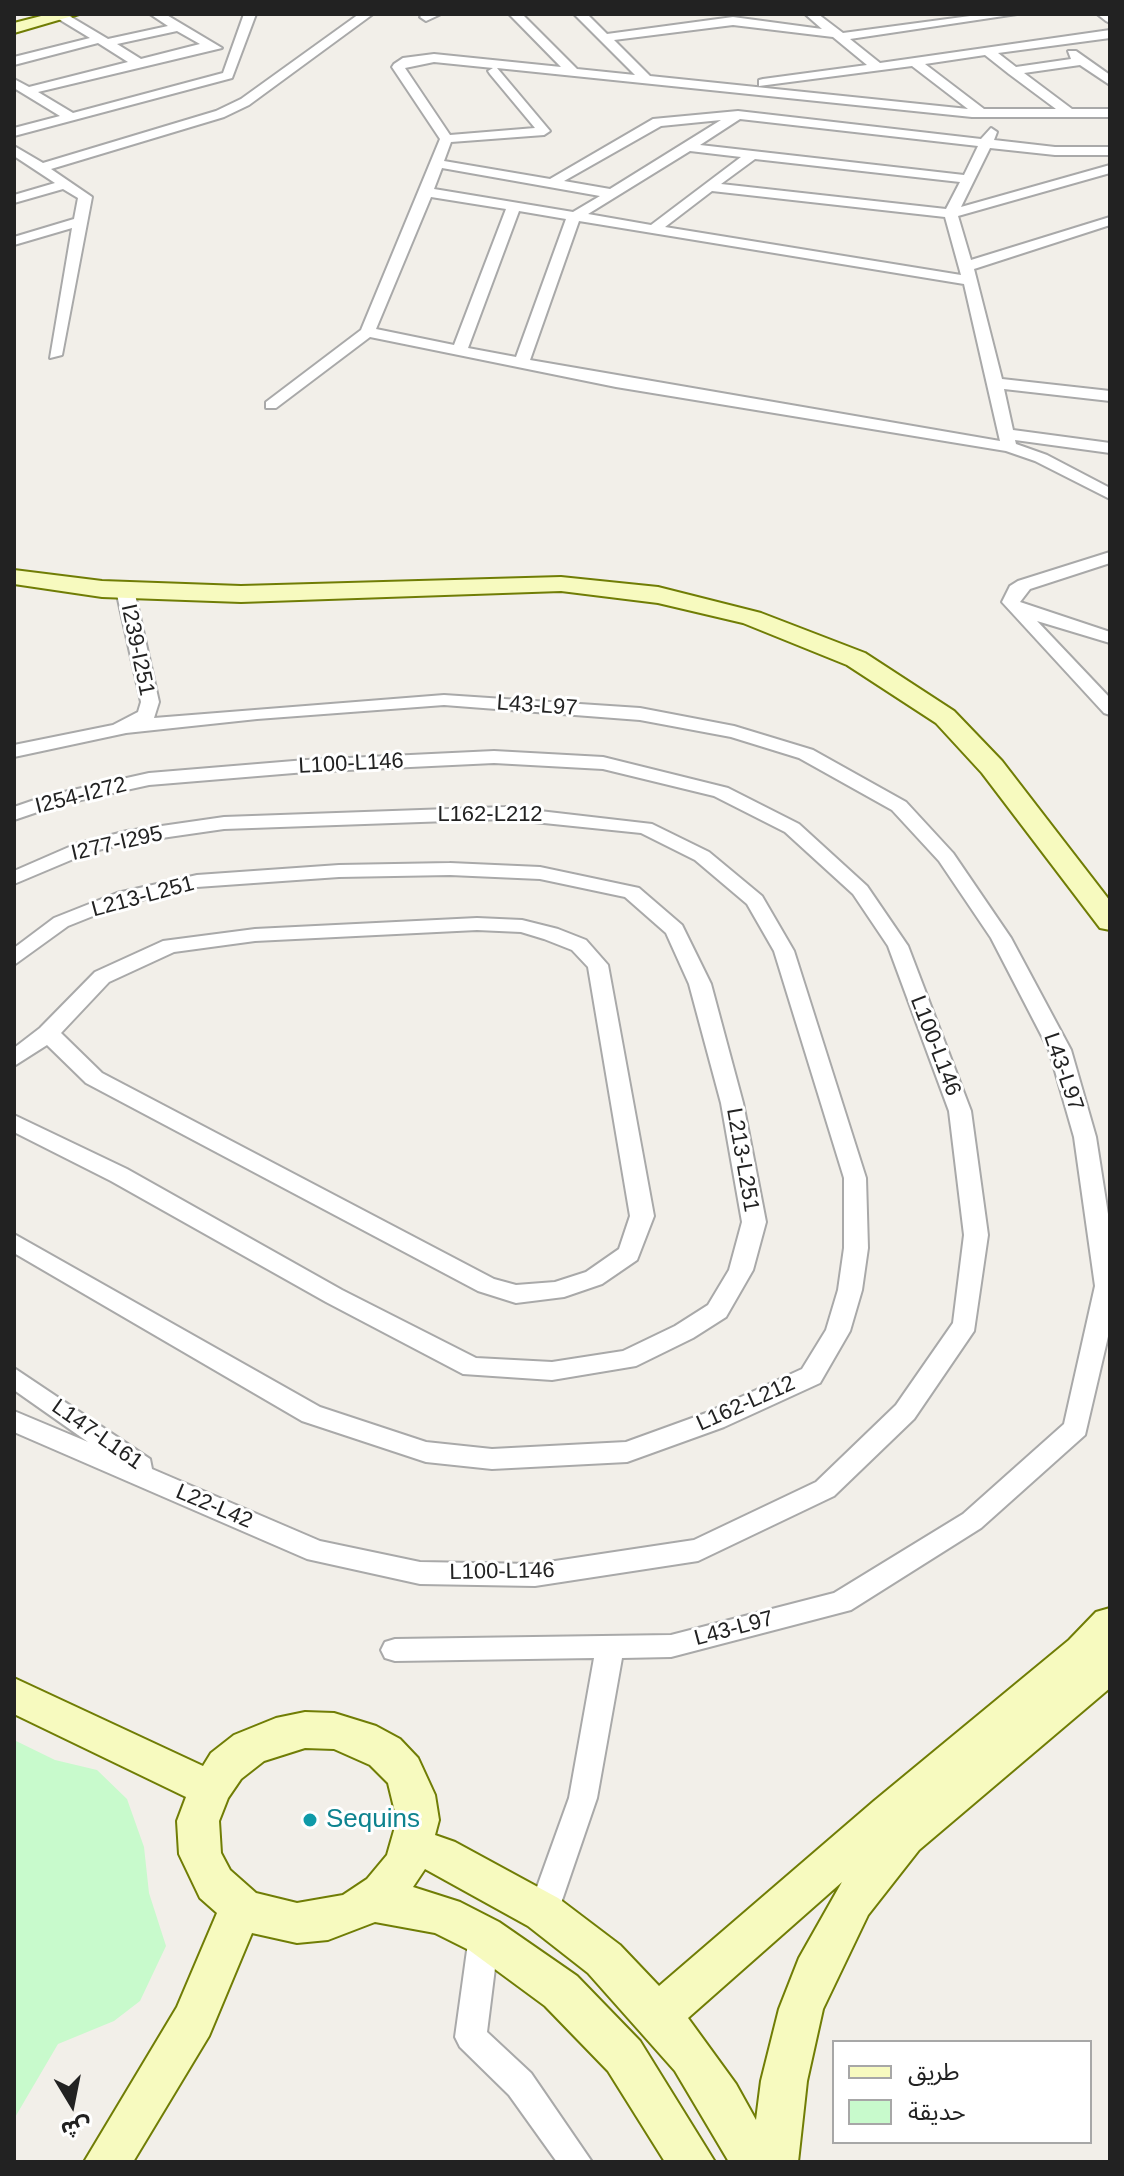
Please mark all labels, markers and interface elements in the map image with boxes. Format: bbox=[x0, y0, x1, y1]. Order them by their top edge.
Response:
street label: I239-I251 bbox=[114, 602, 160, 698]
street label: L43-L97 bbox=[496, 690, 578, 722]
street label: L100-L146 bbox=[298, 748, 404, 780]
street label: I254-I272 bbox=[33, 772, 129, 820]
street label: L162-L212 bbox=[437, 802, 543, 828]
street label: I277-I295 bbox=[69, 821, 165, 867]
street label: L213-L251 bbox=[89, 871, 197, 923]
street label: L100-L146 bbox=[904, 992, 966, 1100]
street label: L43-L97 bbox=[1037, 1030, 1089, 1114]
street label: L213-L251 bbox=[720, 1106, 764, 1214]
street label: L162-L212 bbox=[693, 1371, 799, 1437]
street label: L147-L161 bbox=[46, 1394, 148, 1476]
street label: L22-L42 bbox=[172, 1479, 256, 1535]
street label: L100-L146 bbox=[449, 1558, 555, 1586]
street label: L43-L97 bbox=[692, 1606, 776, 1652]
place label: Sequins bbox=[326, 1804, 420, 1836]
marker: Sequins bbox=[301, 1811, 319, 1829]
legend bbox=[832, 2040, 1092, 2144]
text: طريق bbox=[908, 2058, 960, 2085]
north arrow bbox=[32, 2064, 112, 2144]
text: حديقة bbox=[908, 2098, 966, 2125]
text: ش bbox=[59, 2113, 93, 2143]

